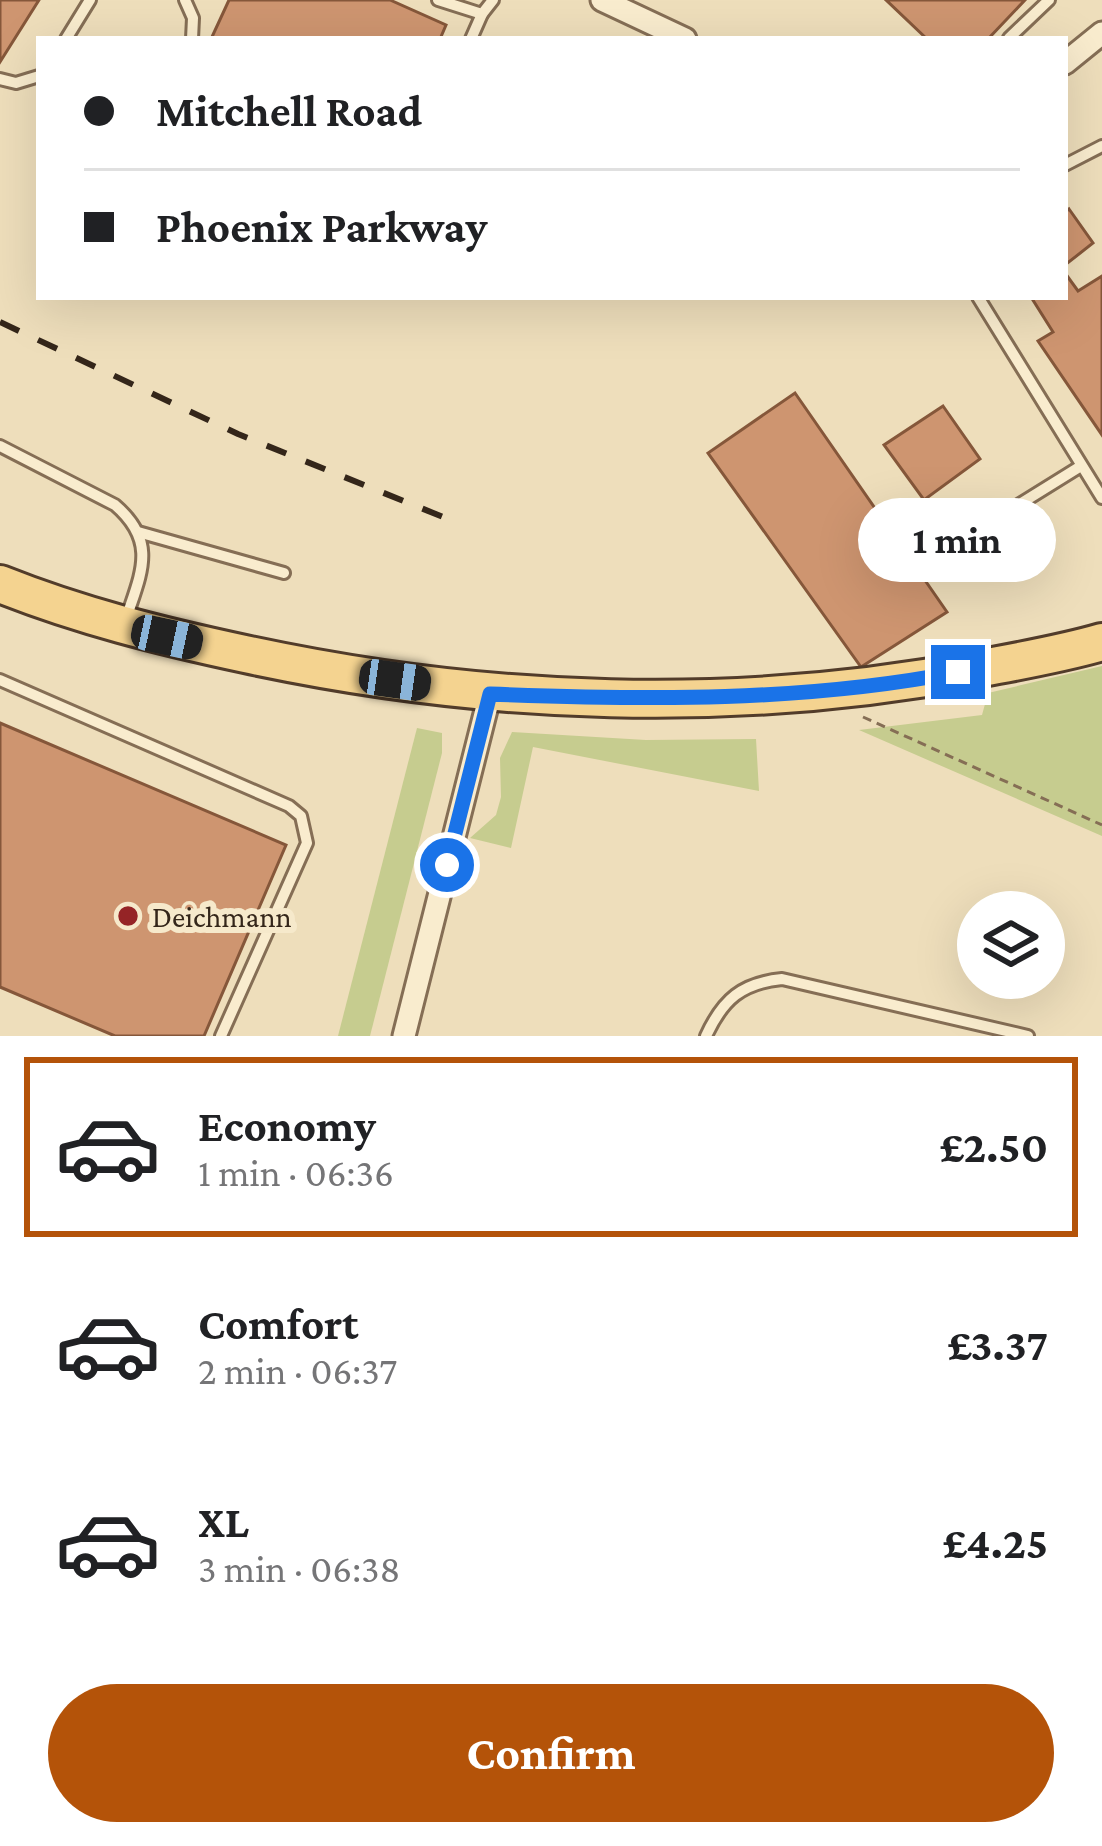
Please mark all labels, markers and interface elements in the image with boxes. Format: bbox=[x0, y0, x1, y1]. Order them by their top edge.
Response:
text: Mitchell Road bbox=[156, 86, 422, 136]
text: Phoenix Parkway bbox=[156, 202, 487, 252]
callout: 1 min bbox=[859, 498, 1057, 582]
text: 1 min bbox=[913, 518, 1001, 561]
car bbox=[128, 612, 206, 662]
route end bbox=[931, 645, 985, 699]
car bbox=[357, 657, 433, 703]
route start bbox=[420, 838, 474, 892]
map controls bbox=[957, 891, 1065, 999]
button: layers bbox=[957, 891, 1065, 999]
place label: Deichmann bbox=[152, 900, 292, 933]
marker: Deichmann bbox=[115, 903, 141, 929]
icon: car bbox=[54, 1093, 162, 1201]
text: Economy bbox=[198, 1101, 376, 1151]
text: £2.50 bbox=[940, 1122, 1048, 1172]
text: 1 min · 06:36 bbox=[198, 1151, 394, 1194]
icon: car bbox=[54, 1291, 162, 1399]
text: Comfort bbox=[198, 1299, 359, 1349]
text: £3.37 bbox=[947, 1320, 1048, 1370]
text: 2 min · 06:37 bbox=[198, 1349, 397, 1392]
icon: car bbox=[54, 1489, 162, 1597]
text: XL bbox=[198, 1497, 249, 1547]
text: £4.25 bbox=[942, 1518, 1048, 1568]
text: 3 min · 06:38 bbox=[198, 1547, 401, 1590]
button: Confirm bbox=[48, 1684, 1054, 1822]

